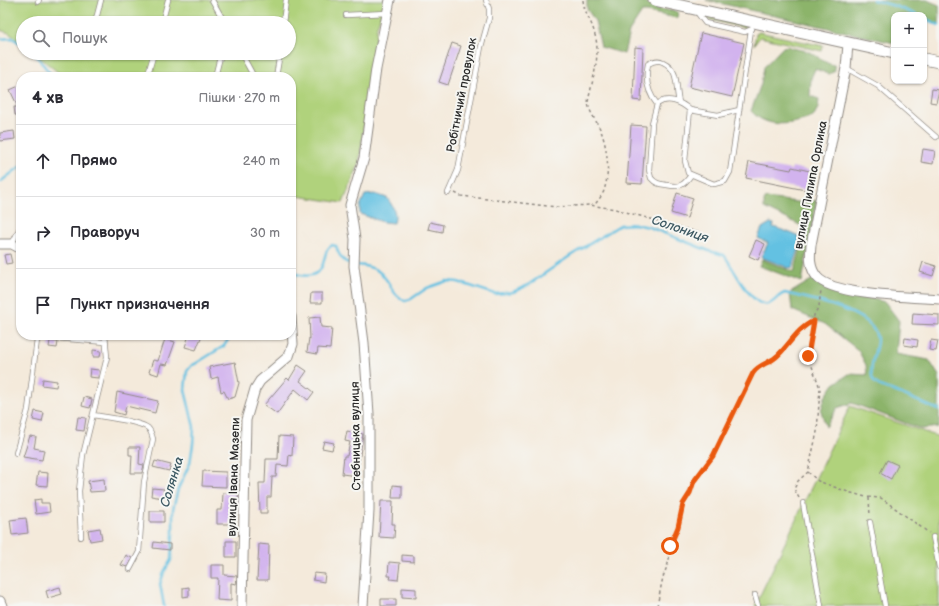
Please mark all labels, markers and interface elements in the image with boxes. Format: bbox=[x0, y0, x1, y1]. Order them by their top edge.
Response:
map controls bbox=[891, 12, 927, 84]
button: + bbox=[891, 12, 927, 48]
search box bbox=[16, 16, 296, 60]
icon: search bbox=[30, 27, 52, 49]
text: Пошук bbox=[62, 29, 108, 48]
street label: Робітничий провулок bbox=[444, 36, 481, 154]
button: − bbox=[891, 48, 927, 84]
text: 4 хв bbox=[32, 88, 64, 108]
text: Пішки · 270 m bbox=[198, 90, 280, 106]
street label: вулиця Пилипа Орлика bbox=[791, 119, 831, 251]
icon: ahead bbox=[32, 150, 54, 172]
text: Прямо bbox=[70, 151, 117, 170]
text: 240 m bbox=[243, 153, 280, 169]
water label: Солониця bbox=[649, 212, 711, 246]
icon: right bbox=[32, 222, 54, 244]
text: Праворуч bbox=[70, 223, 140, 242]
text: 30 m bbox=[250, 225, 280, 241]
icon: arrive bbox=[32, 294, 54, 316]
text: Пункт призначення bbox=[70, 295, 210, 314]
route end bbox=[799, 347, 817, 365]
street label: Стебницька вулиця bbox=[348, 381, 364, 491]
street label: вулиця Івана Мазепи bbox=[224, 417, 244, 537]
water label: Солянка bbox=[157, 454, 187, 509]
route start bbox=[661, 537, 679, 555]

